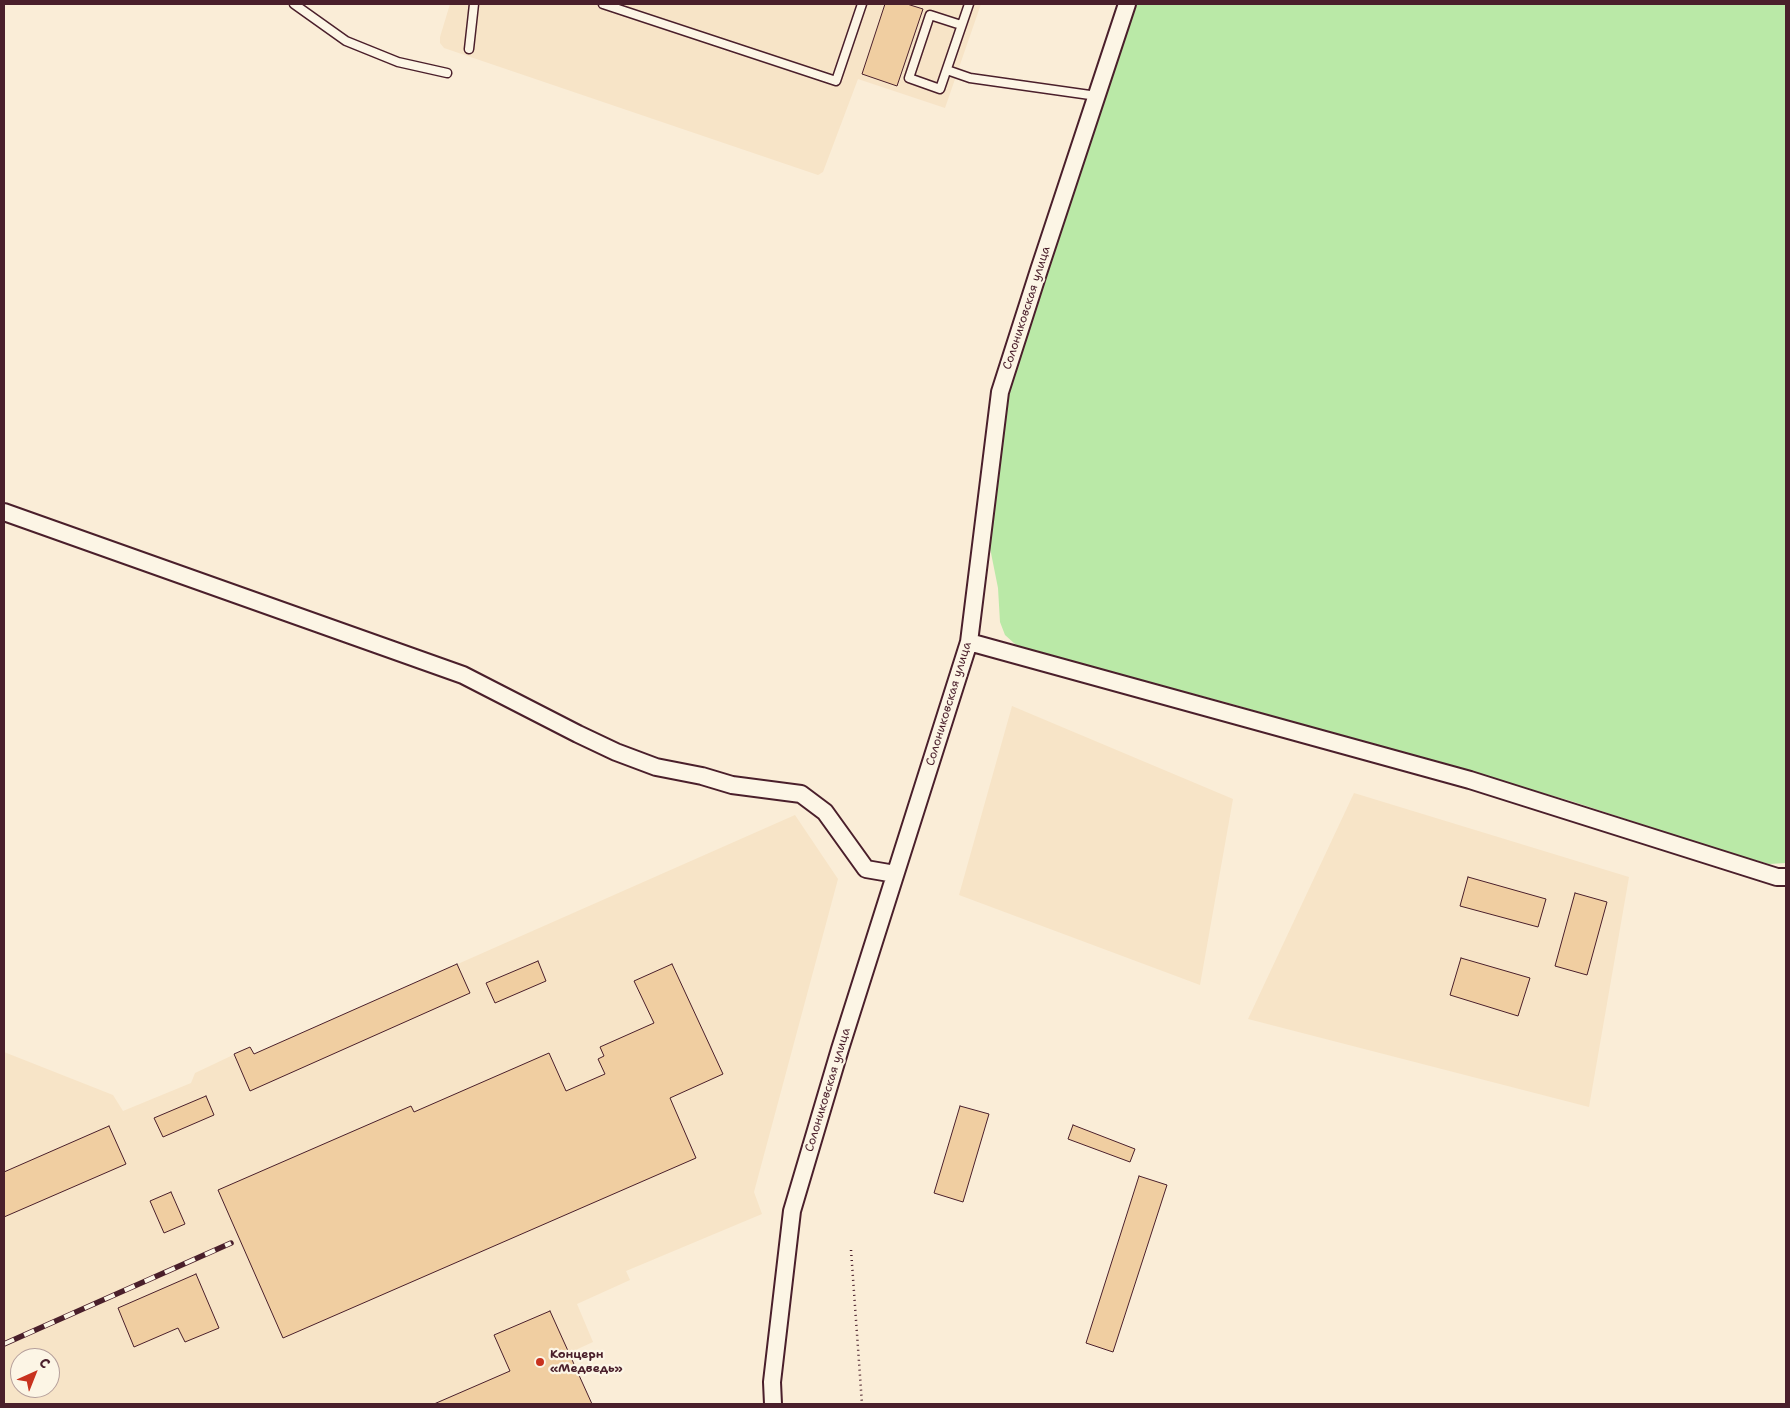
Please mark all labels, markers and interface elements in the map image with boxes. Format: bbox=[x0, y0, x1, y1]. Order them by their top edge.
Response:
street label: Солониковская улица bbox=[1000, 244, 1054, 372]
street label: Солониковская улица bbox=[923, 640, 975, 768]
street label: Солониковская улица bbox=[802, 1026, 854, 1154]
north arrow bbox=[10, 1348, 60, 1398]
place label: Концерн «Медведь» bbox=[550, 1348, 623, 1376]
text: С bbox=[35, 1353, 54, 1372]
marker: Концерн «Медведь» bbox=[534, 1356, 546, 1368]

